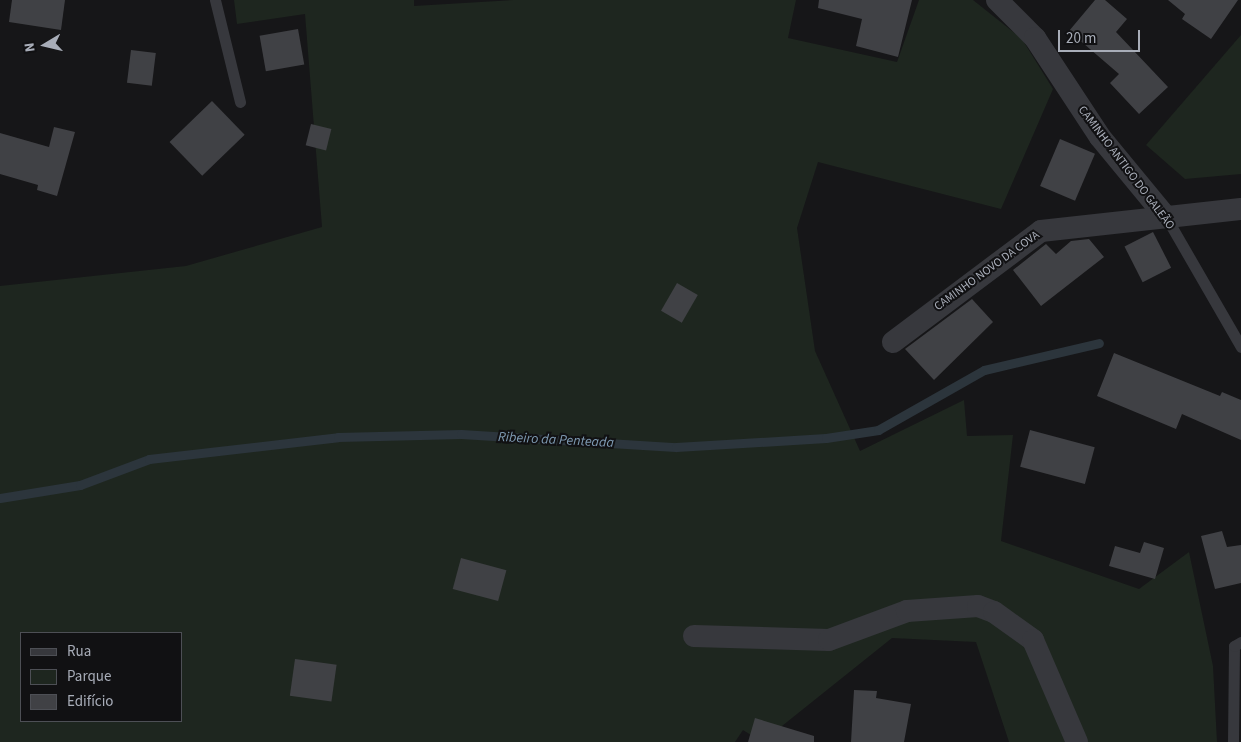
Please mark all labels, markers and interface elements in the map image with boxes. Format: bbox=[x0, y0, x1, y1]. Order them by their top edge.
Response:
north arrow bbox=[20, 20, 70, 70]
scale bar bbox=[1061, 20, 1144, 52]
text: 20 m bbox=[1066, 28, 1096, 49]
text: N bbox=[20, 41, 41, 54]
street label: CAMINHO ANTIGO DO GALEÃO bbox=[1075, 103, 1177, 233]
street label: CAMINHO NOVO DA COVA bbox=[932, 228, 1042, 314]
water label: Ribeiro da Penteada bbox=[498, 429, 614, 451]
legend bbox=[20, 632, 182, 722]
text: Rua bbox=[67, 641, 91, 662]
text: Parque bbox=[67, 666, 111, 687]
text: Edifício bbox=[67, 691, 114, 712]

